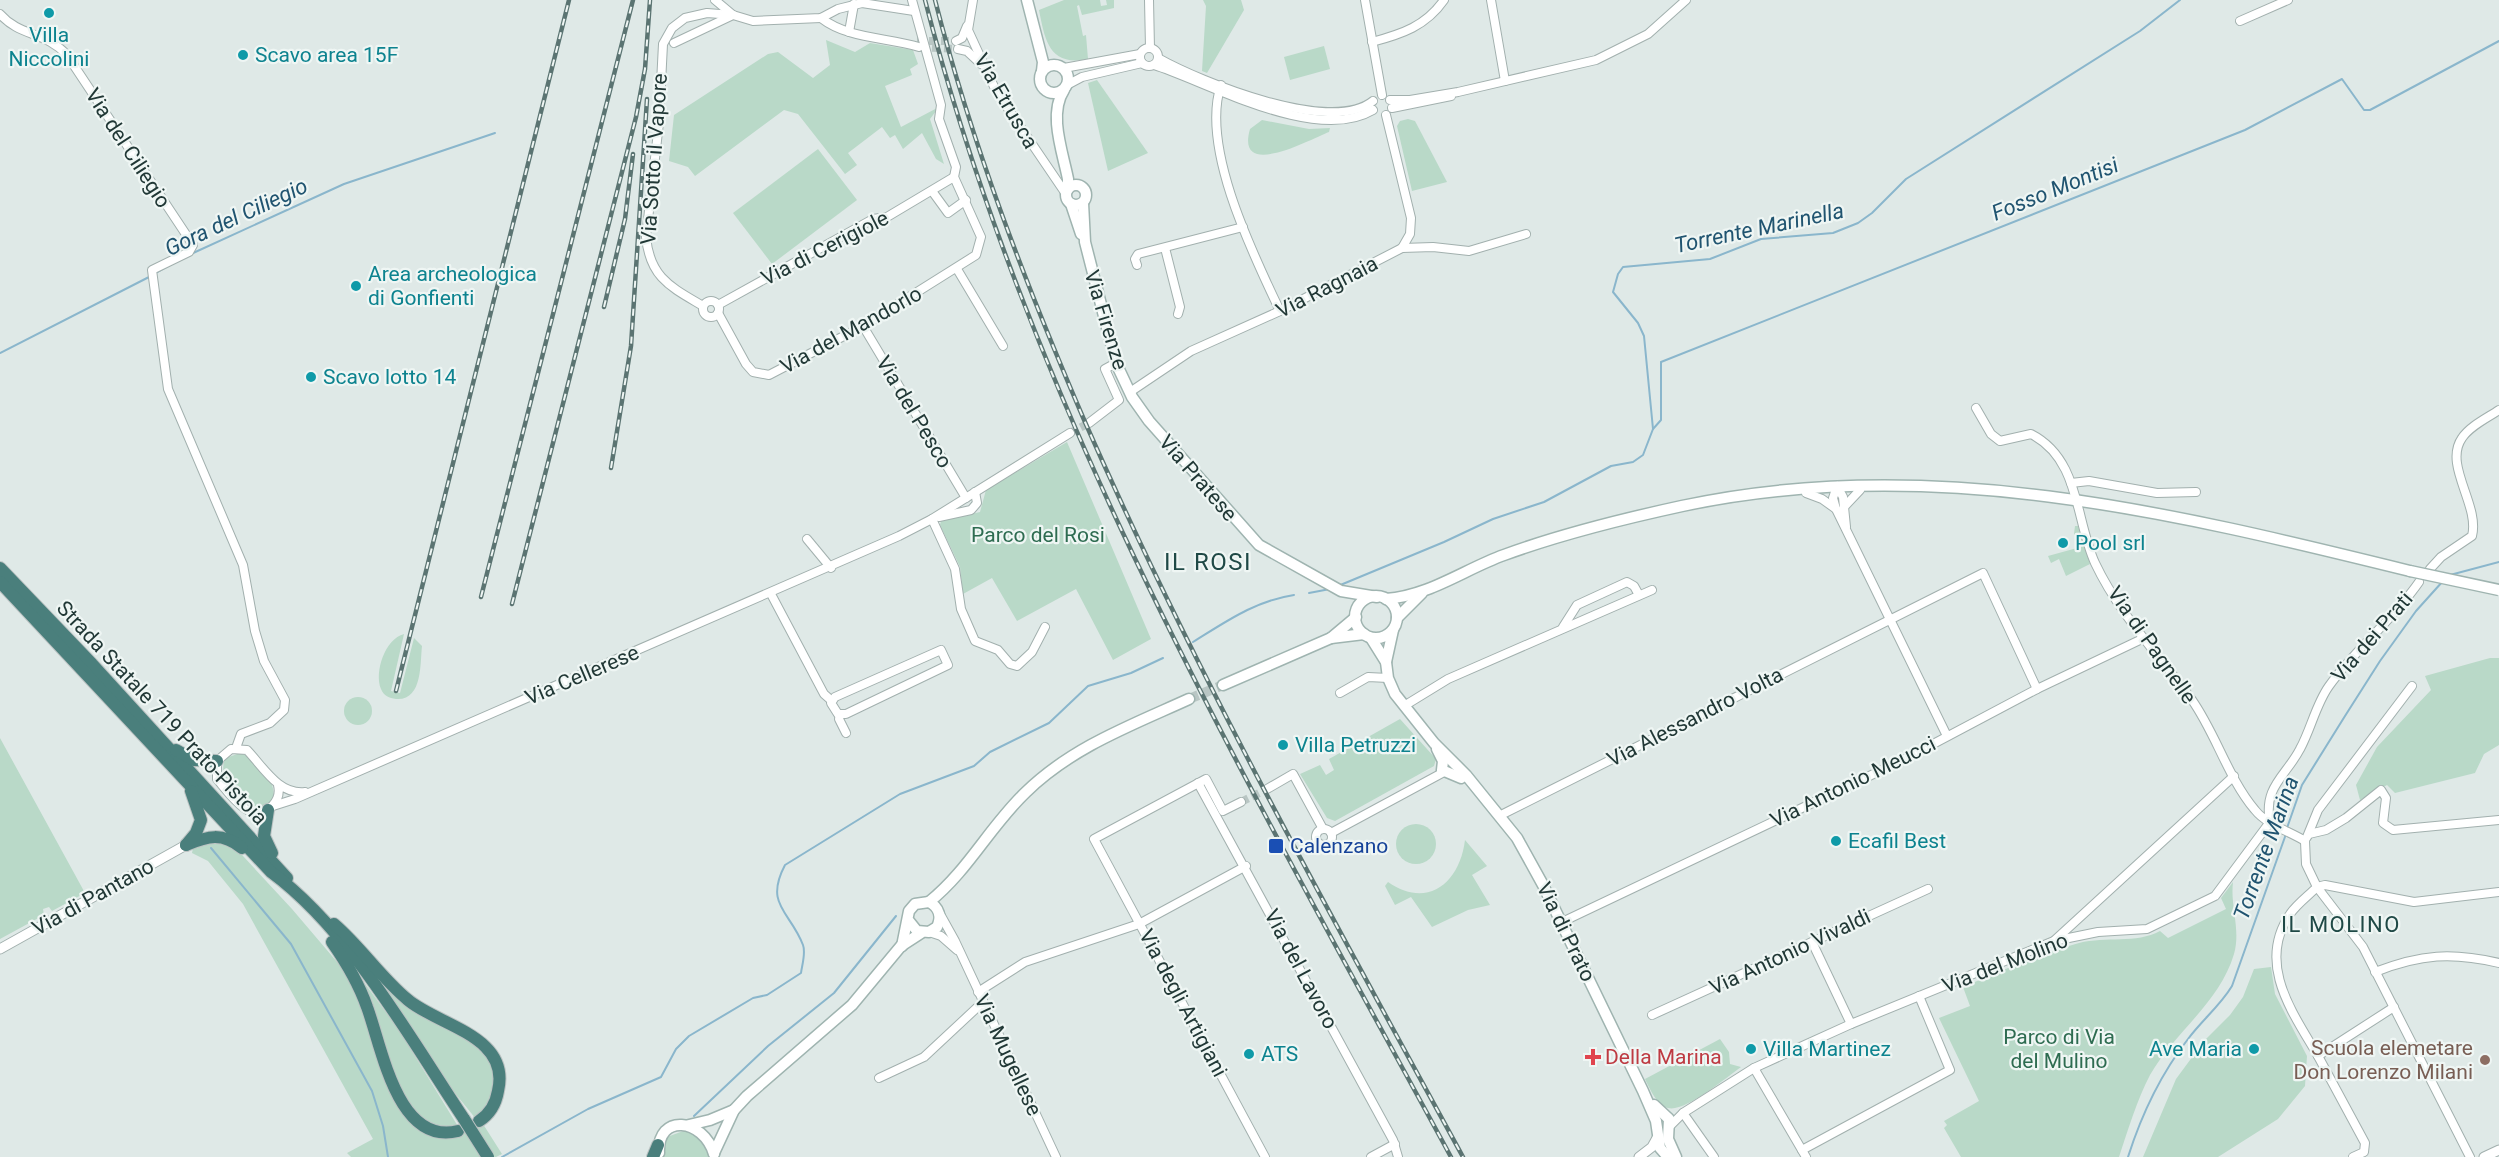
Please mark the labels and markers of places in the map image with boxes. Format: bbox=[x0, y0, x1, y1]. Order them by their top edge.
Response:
marker: Villa Niccolini bbox=[42, 6, 56, 20]
place label: Villa Niccolini bbox=[9, 23, 89, 71]
place label: Scavo area 15F bbox=[255, 43, 398, 67]
marker: Scavo area 15F bbox=[236, 48, 250, 62]
place label: Area archeologica di Gonfienti bbox=[368, 262, 537, 310]
marker: Area archeologica di Gonfienti bbox=[349, 279, 363, 293]
place label: Scavo lotto 14 bbox=[323, 365, 457, 389]
marker: Scavo lotto 14 bbox=[304, 370, 318, 384]
place label: Pool srl bbox=[2075, 531, 2145, 555]
marker: Pool srl bbox=[2056, 536, 2070, 550]
place label: Villa Petruzzi bbox=[1295, 733, 1416, 757]
marker: Villa Petruzzi bbox=[1276, 738, 1290, 752]
place label: Ecafil Best bbox=[1848, 829, 1946, 853]
place label: Calenzano bbox=[1290, 834, 1388, 858]
marker: Ecafil Best bbox=[1829, 834, 1843, 848]
marker: Calenzano bbox=[1267, 837, 1285, 855]
place label: Scuola elemetare Don Lorenzo Milani bbox=[2293, 1036, 2473, 1084]
place label: Villa Martinez bbox=[1763, 1037, 1891, 1061]
place label: Ave Maria bbox=[2149, 1037, 2242, 1061]
place label: ATS bbox=[1261, 1042, 1298, 1066]
marker: Villa Martinez bbox=[1744, 1042, 1758, 1056]
marker: Ave Maria bbox=[2247, 1042, 2261, 1056]
place label: Della Marina bbox=[1605, 1045, 1722, 1069]
marker: ATS bbox=[1242, 1047, 1256, 1061]
marker: Della Marina bbox=[1586, 1050, 1600, 1064]
marker: Scuola elemetare Don Lorenzo Milani bbox=[2478, 1053, 2492, 1067]

